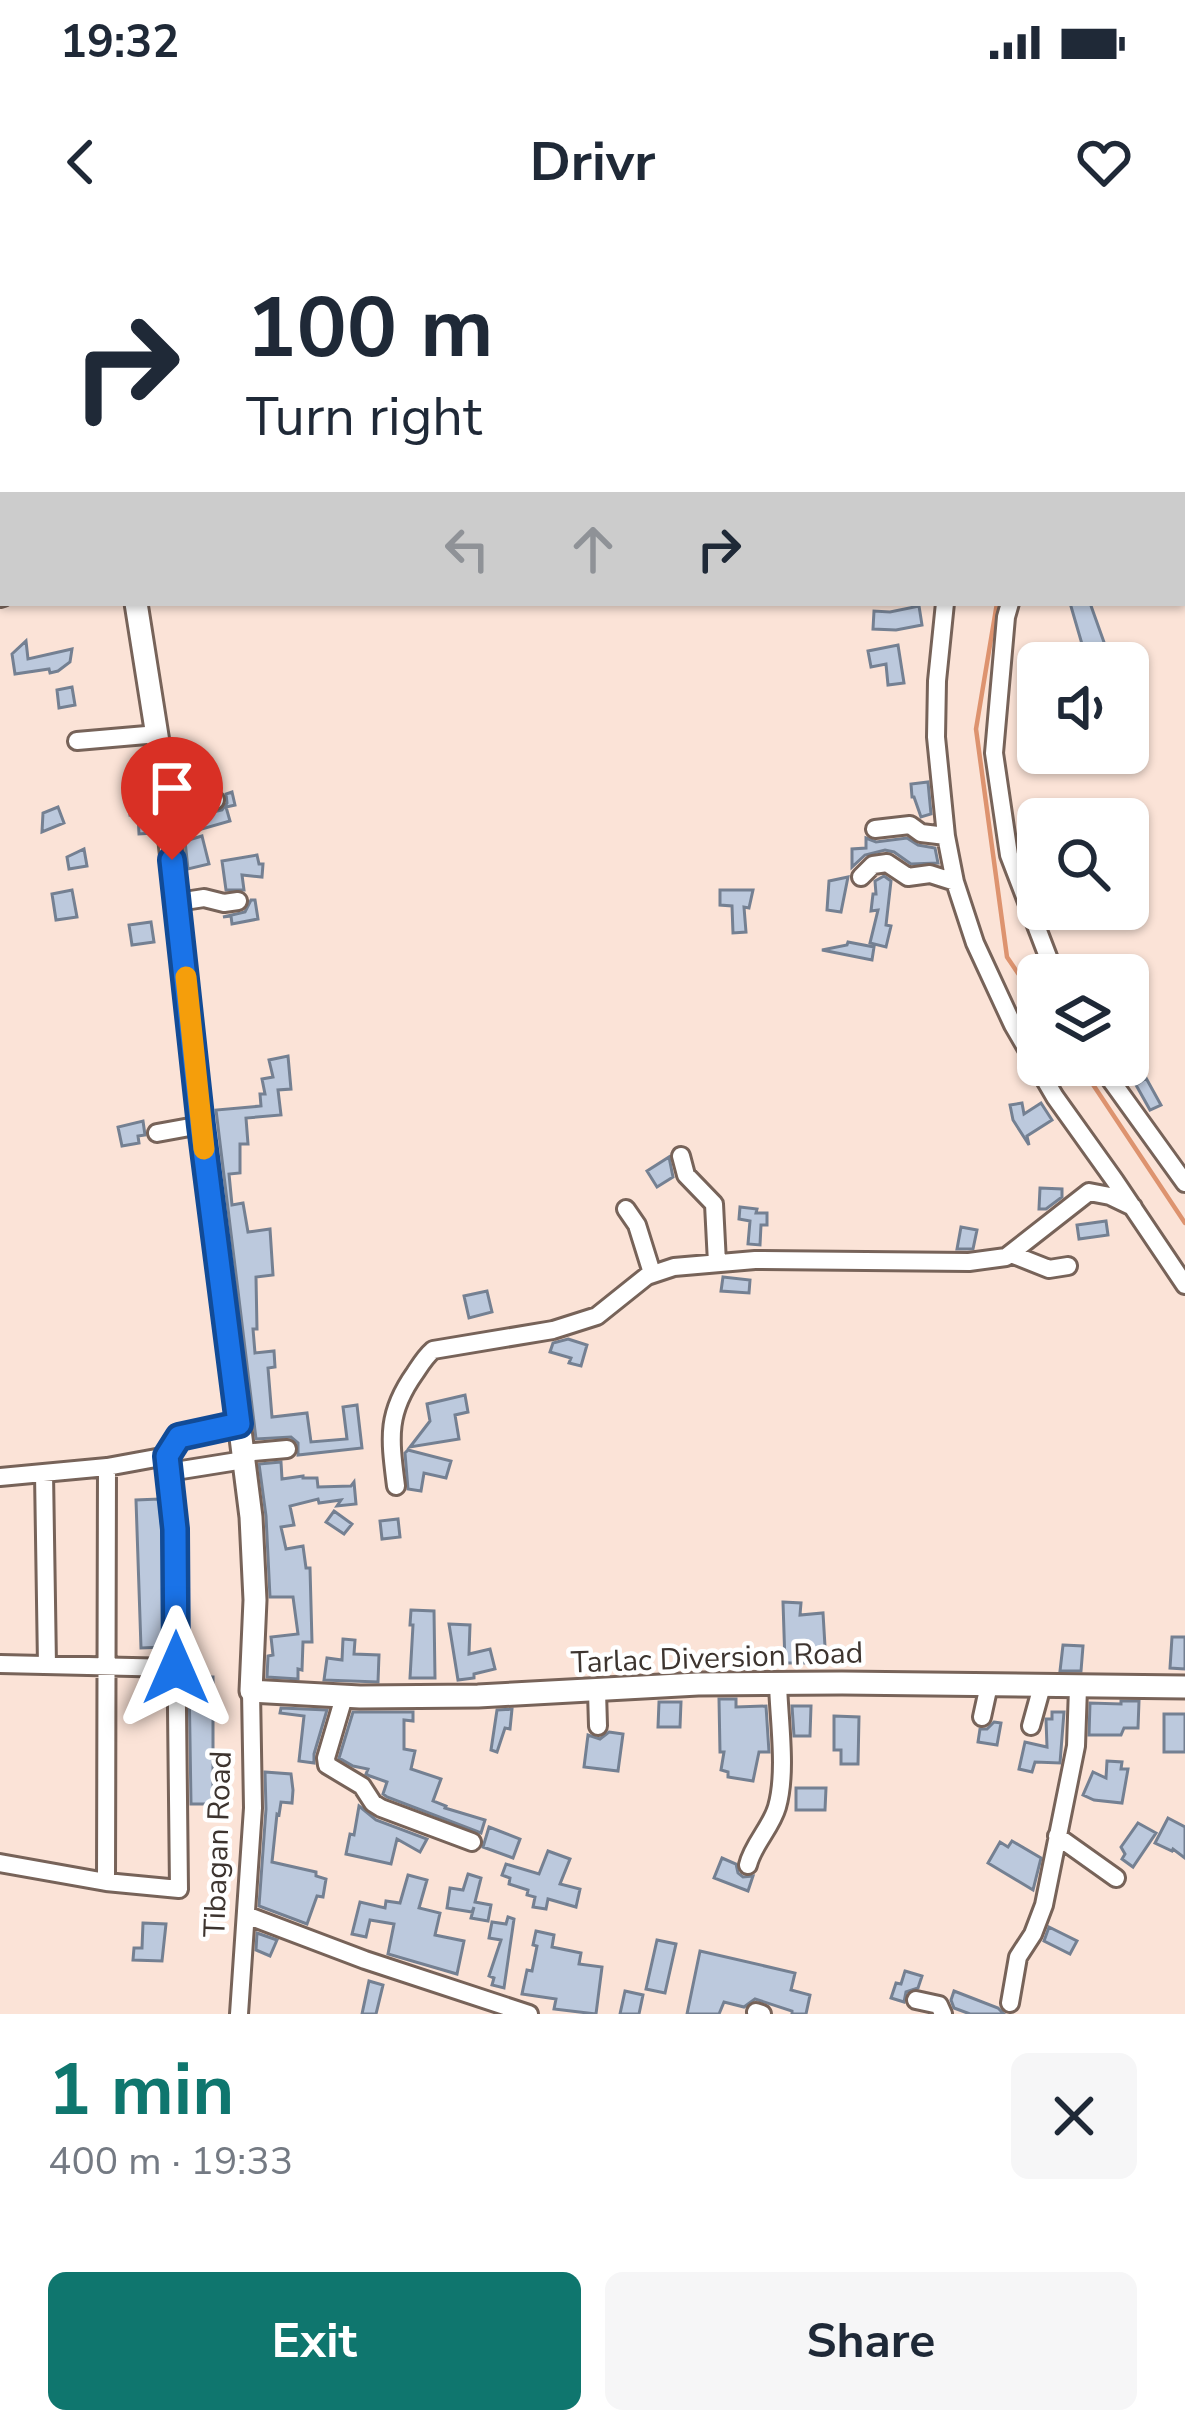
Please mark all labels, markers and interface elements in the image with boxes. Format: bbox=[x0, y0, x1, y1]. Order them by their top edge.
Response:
text: 19:32 bbox=[60, 12, 179, 73]
text: Drivr bbox=[530, 125, 655, 199]
icon: back bbox=[48, 129, 114, 195]
icon: heart bbox=[1071, 129, 1137, 195]
text: 100 m bbox=[246, 271, 494, 386]
icon: right bbox=[48, 288, 204, 444]
text: Turn right bbox=[246, 380, 482, 454]
icon: left bbox=[434, 516, 500, 582]
icon: ahead bbox=[560, 516, 626, 582]
icon: right bbox=[686, 516, 752, 582]
map controls bbox=[1017, 642, 1149, 1086]
button: sound bbox=[1017, 642, 1149, 774]
pin bbox=[121, 737, 223, 860]
icon: arrive bbox=[139, 755, 205, 821]
button: search bbox=[1017, 798, 1149, 930]
button: layers bbox=[1017, 954, 1149, 1086]
position arrow bbox=[113, 1605, 239, 1731]
street label: Tarlac Diversion Road bbox=[570, 1632, 864, 1684]
street label: Tibagan Road bbox=[194, 1750, 242, 1938]
text: 1 min bbox=[48, 2041, 234, 2139]
button: close bbox=[1011, 2053, 1137, 2179]
text: 400 m · 19:33 bbox=[48, 2135, 293, 2188]
button: Exit bbox=[48, 2272, 581, 2410]
button: Share bbox=[605, 2272, 1137, 2410]

